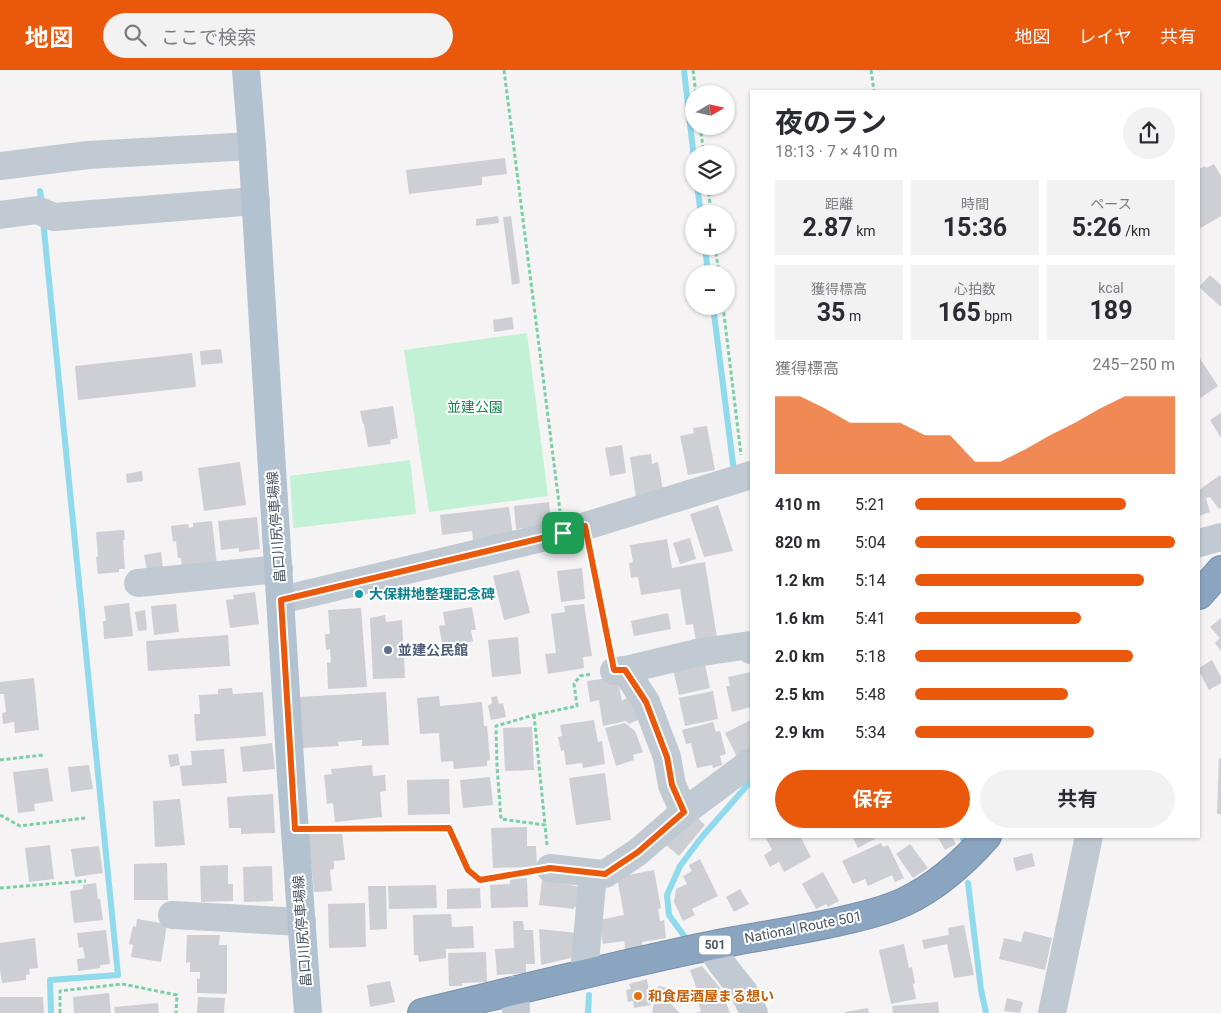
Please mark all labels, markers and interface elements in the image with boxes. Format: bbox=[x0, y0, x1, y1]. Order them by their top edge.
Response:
search box bbox=[103, 13, 453, 58]
icon: search bbox=[121, 21, 149, 49]
text: 地図 bbox=[25, 24, 73, 52]
text: ここで検索 bbox=[161, 26, 256, 49]
text: 地図 bbox=[1015, 26, 1051, 47]
text: レイヤ bbox=[1079, 26, 1132, 47]
text: 共有 bbox=[1160, 26, 1196, 47]
north arrow bbox=[685, 85, 735, 135]
map controls bbox=[685, 85, 735, 315]
text: 夜のラン bbox=[775, 106, 887, 139]
button: share bbox=[1123, 107, 1175, 159]
text: 18:13 · 7 × 410 m bbox=[775, 142, 897, 161]
button: layers bbox=[685, 145, 735, 195]
text: 距離 bbox=[825, 196, 853, 212]
text: 時間 bbox=[961, 196, 989, 212]
text: ペース bbox=[1090, 196, 1132, 212]
button: + bbox=[685, 205, 735, 255]
text: 2.87 bbox=[802, 213, 853, 242]
text: 15:36 bbox=[943, 213, 1007, 242]
text: 5:26 bbox=[1072, 213, 1122, 242]
text: km bbox=[853, 223, 876, 239]
text: /km bbox=[1122, 223, 1150, 239]
button: − bbox=[685, 265, 735, 315]
text: kcal bbox=[1098, 280, 1124, 296]
text: 獲得標高 bbox=[811, 281, 867, 297]
text: 心拍数 bbox=[954, 281, 996, 297]
text: 189 bbox=[1089, 296, 1133, 325]
text: 35 bbox=[817, 298, 845, 327]
text: 165 bbox=[938, 298, 981, 327]
text: m bbox=[845, 308, 861, 324]
text: bpm bbox=[981, 308, 1012, 324]
text: 245–250 m bbox=[1093, 355, 1175, 374]
text: 獲得標高 bbox=[775, 359, 839, 378]
park label: 並建公園 bbox=[447, 399, 503, 415]
street label: 畠口川尻停車場線 bbox=[264, 471, 288, 583]
text: 410 m bbox=[775, 495, 820, 514]
text: 5:21 bbox=[855, 495, 886, 514]
pin bbox=[542, 512, 584, 554]
icon: arrive bbox=[549, 519, 577, 547]
text: 820 m bbox=[775, 533, 820, 552]
text: 5:04 bbox=[855, 533, 886, 552]
text: 1.2 km bbox=[775, 571, 824, 590]
text: 5:14 bbox=[855, 571, 886, 590]
place label: 大保耕地整理記念碑 bbox=[369, 586, 495, 602]
marker: 大保耕地整理記念碑 bbox=[353, 588, 365, 600]
text: 1.6 km bbox=[775, 609, 824, 628]
text: 5:41 bbox=[855, 609, 886, 628]
place label: 並建公民館 bbox=[398, 642, 468, 658]
marker: 並建公民館 bbox=[382, 644, 394, 656]
text: 2.0 km bbox=[775, 647, 824, 666]
text: 5:18 bbox=[855, 647, 886, 666]
text: 2.5 km bbox=[775, 685, 824, 704]
text: 5:48 bbox=[855, 685, 886, 704]
text: 2.9 km bbox=[775, 723, 824, 742]
text: 5:34 bbox=[855, 723, 886, 742]
button: 保存 bbox=[775, 770, 970, 828]
button: 共有 bbox=[980, 770, 1175, 828]
street label: 畠口川尻停車場線 bbox=[290, 875, 314, 987]
street label: National Route 501 bbox=[743, 908, 863, 946]
road number: 501 bbox=[699, 936, 731, 954]
place label: 和食居酒屋まる想い bbox=[648, 988, 774, 1004]
marker: 和食居酒屋まる想い bbox=[632, 990, 644, 1002]

